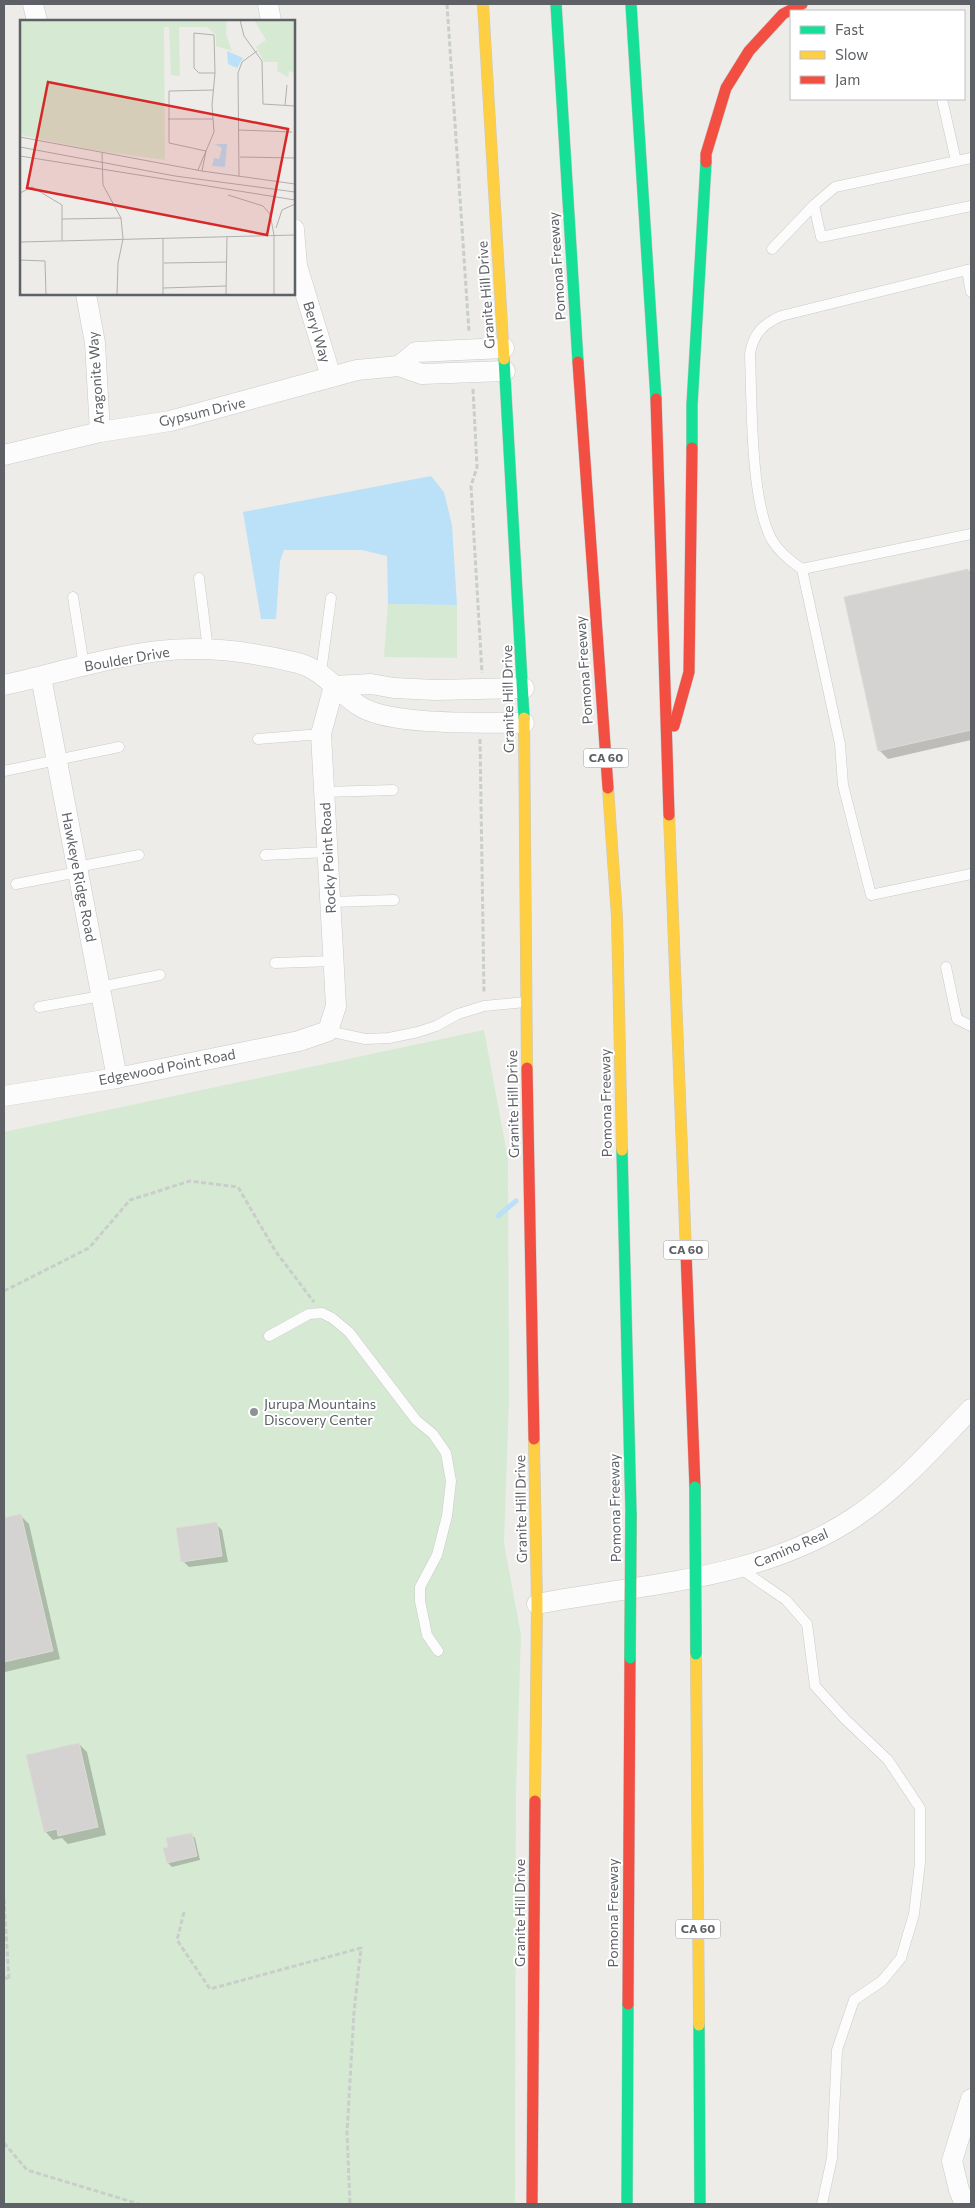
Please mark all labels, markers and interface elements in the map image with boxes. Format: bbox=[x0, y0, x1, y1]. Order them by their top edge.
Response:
legend bbox=[790, 10, 965, 100]
inset map bbox=[20, 20, 295, 295]
text: Fast bbox=[835, 20, 864, 38]
text: Slow bbox=[835, 45, 868, 63]
text: Jam bbox=[835, 70, 860, 88]
street label: Pomona Freeway bbox=[544, 211, 569, 321]
street label: Granite Hill Drive bbox=[473, 241, 498, 350]
street label: Beryl Way bbox=[300, 299, 335, 365]
street label: Aragonite Way bbox=[84, 331, 107, 425]
street label: Gypsum Drive bbox=[157, 393, 247, 430]
street label: Pomona Freeway bbox=[571, 615, 596, 725]
street label: Boulder Drive bbox=[83, 643, 171, 674]
street label: Granite Hill Drive bbox=[498, 645, 517, 753]
road number: CA 60 bbox=[584, 748, 628, 768]
street label: Rocky Point Road bbox=[316, 802, 339, 914]
street label: Hawkeye Ridge Road bbox=[59, 811, 100, 943]
street label: Edgewood Point Road bbox=[97, 1045, 237, 1088]
street label: Pomona Freeway bbox=[596, 1048, 615, 1158]
street label: Granite Hill Drive bbox=[503, 1050, 522, 1158]
road number: CA 60 bbox=[664, 1240, 708, 1260]
place label: Jurupa Mountains Discovery Center bbox=[264, 1395, 376, 1428]
marker: Jurupa Mountains Discovery Center bbox=[248, 1406, 260, 1418]
street label: Pomona Freeway bbox=[605, 1453, 624, 1563]
street label: Granite Hill Drive bbox=[511, 1455, 530, 1563]
street label: Camino Real bbox=[751, 1524, 830, 1571]
street label: Granite Hill Drive bbox=[511, 1859, 528, 1967]
street label: Pomona Freeway bbox=[604, 1859, 621, 1967]
road number: CA 60 bbox=[676, 1920, 720, 1938]

